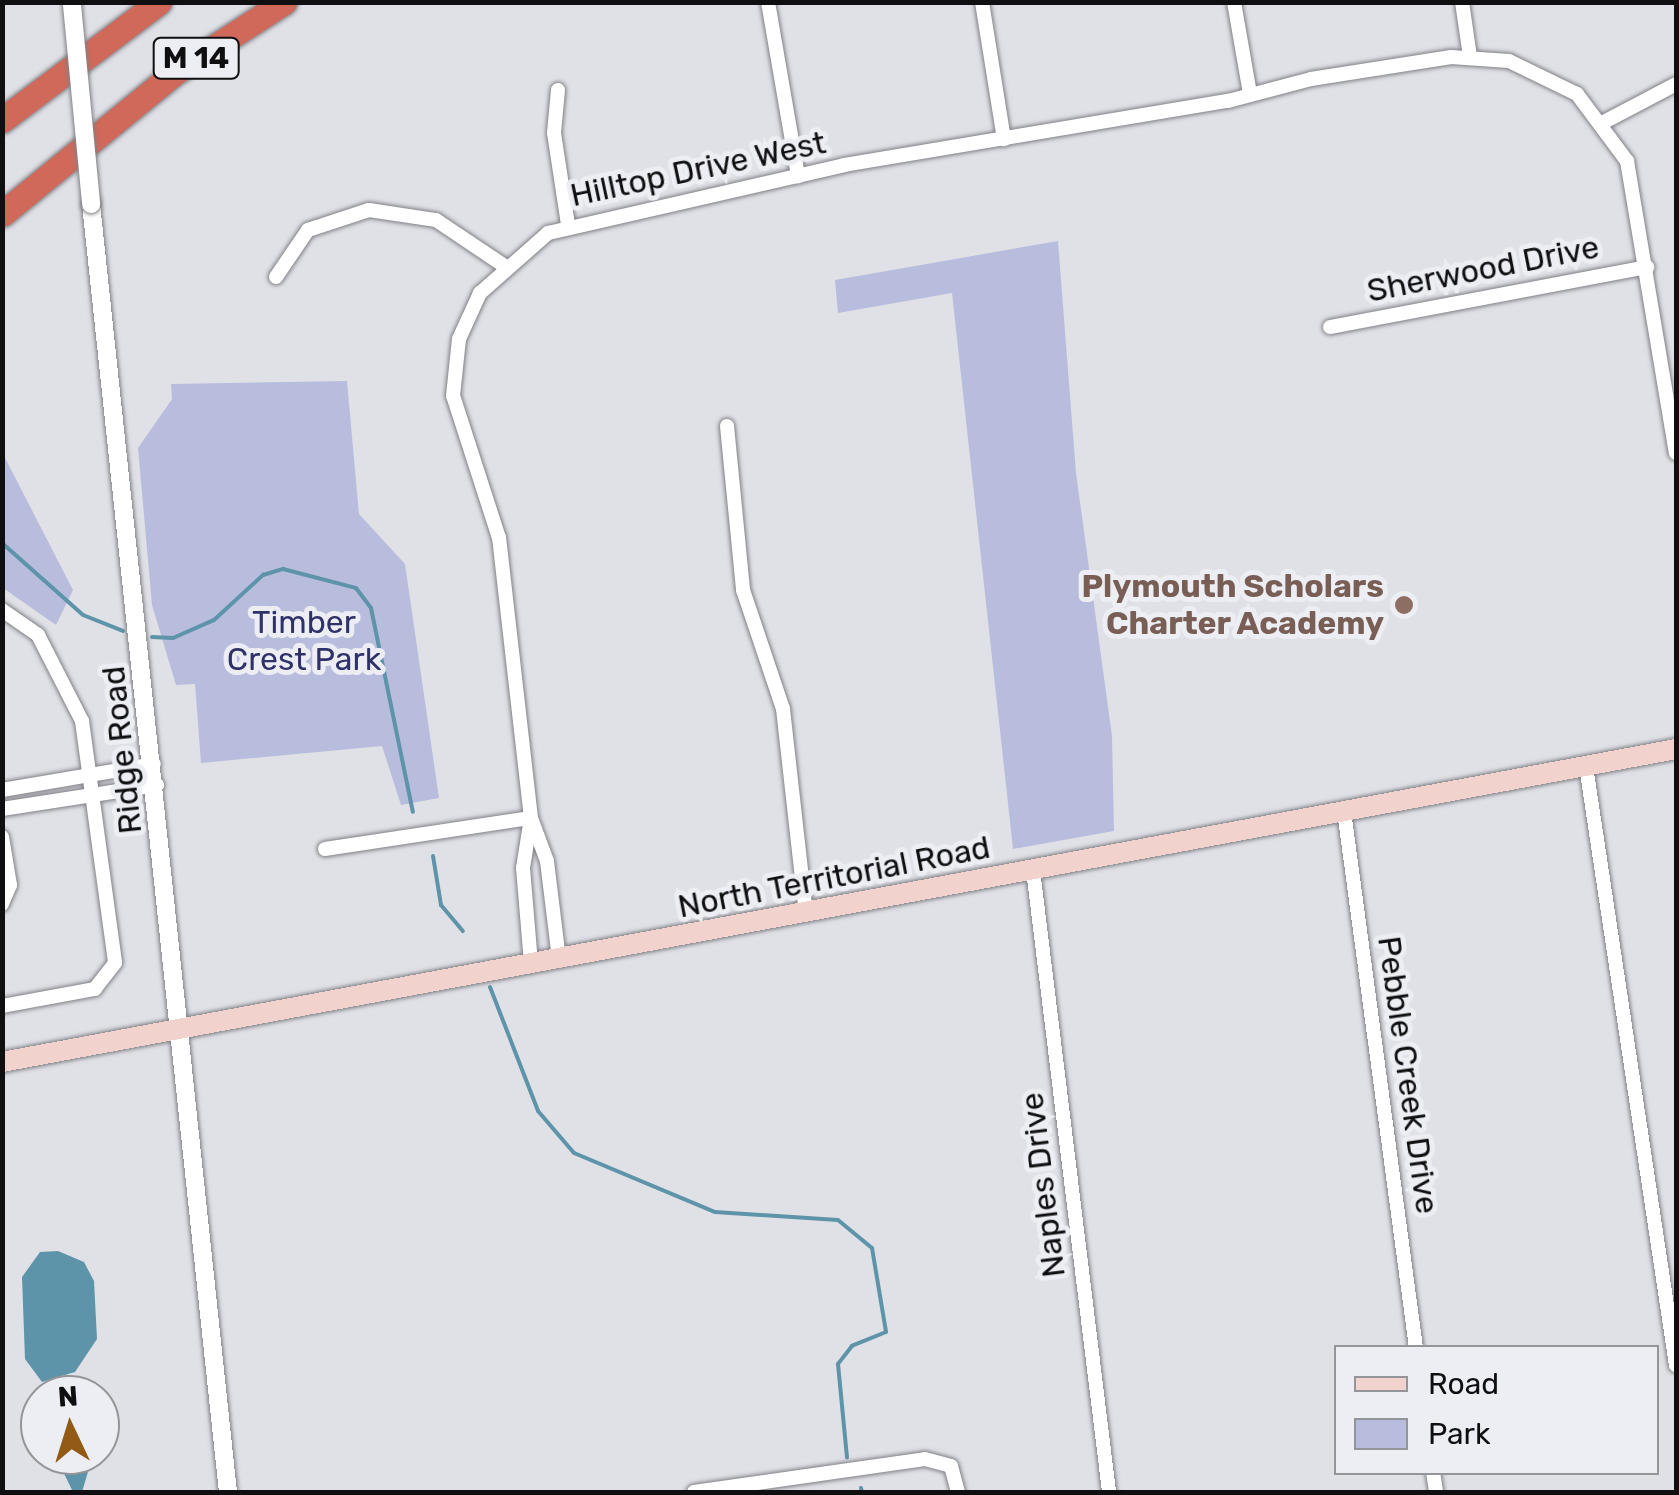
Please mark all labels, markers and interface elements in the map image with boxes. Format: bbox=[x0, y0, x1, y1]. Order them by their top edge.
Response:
road number: M 14 bbox=[151, 33, 241, 83]
street label: Hilltop Drive West bbox=[567, 123, 829, 215]
street label: Sherwood Drive bbox=[1364, 228, 1602, 310]
place label: Plymouth Scholars Charter Academy bbox=[1081, 568, 1384, 643]
marker: Plymouth Scholars Charter Academy bbox=[1393, 594, 1415, 616]
park label: Timber Crest Park bbox=[227, 604, 381, 679]
street label: Ridge Road bbox=[94, 664, 150, 836]
street label: North Territorial Road bbox=[674, 828, 994, 926]
street label: Pebble Creek Drive bbox=[1369, 934, 1447, 1216]
street label: Naples Drive bbox=[1013, 1090, 1073, 1280]
legend bbox=[1334, 1345, 1659, 1475]
text: Road bbox=[1428, 1366, 1499, 1402]
north arrow bbox=[20, 1375, 120, 1475]
text: N bbox=[57, 1379, 79, 1414]
text: Park bbox=[1428, 1416, 1490, 1452]

